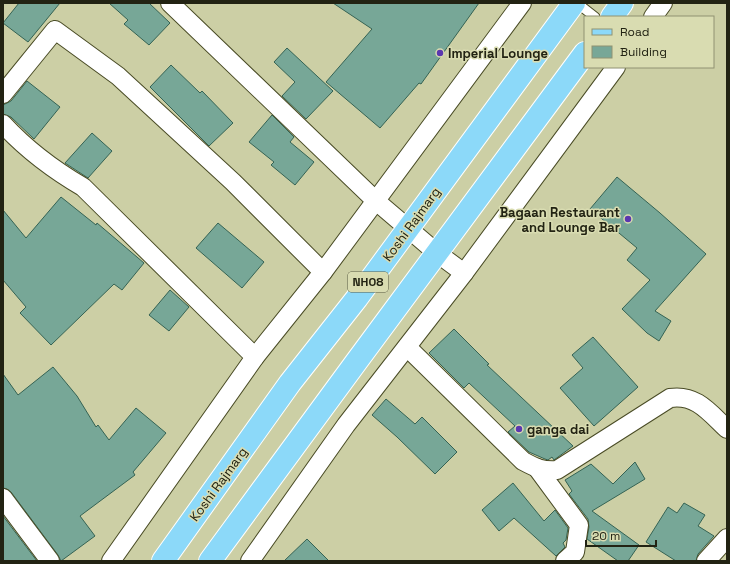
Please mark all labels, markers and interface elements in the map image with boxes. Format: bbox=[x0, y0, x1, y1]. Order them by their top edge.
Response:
legend bbox=[584, 16, 714, 68]
text: Road bbox=[620, 24, 649, 40]
text: Building bbox=[620, 44, 667, 60]
place label: Imperial Lounge bbox=[448, 45, 548, 62]
marker: Imperial Lounge bbox=[435, 48, 445, 58]
street label: Koshi Rajmarg bbox=[379, 184, 444, 265]
place label: Bagaan Restaurant and Lounge Bar bbox=[499, 204, 620, 236]
marker: Bagaan Restaurant and Lounge Bar bbox=[623, 214, 633, 224]
road number: NH08 bbox=[348, 272, 388, 292]
place label: ganga dai bbox=[527, 421, 589, 438]
marker: ganga dai bbox=[514, 424, 524, 434]
street label: Koshi Rajmarg bbox=[186, 444, 251, 525]
scale bar bbox=[586, 522, 656, 548]
text: 20 m bbox=[592, 528, 620, 544]

